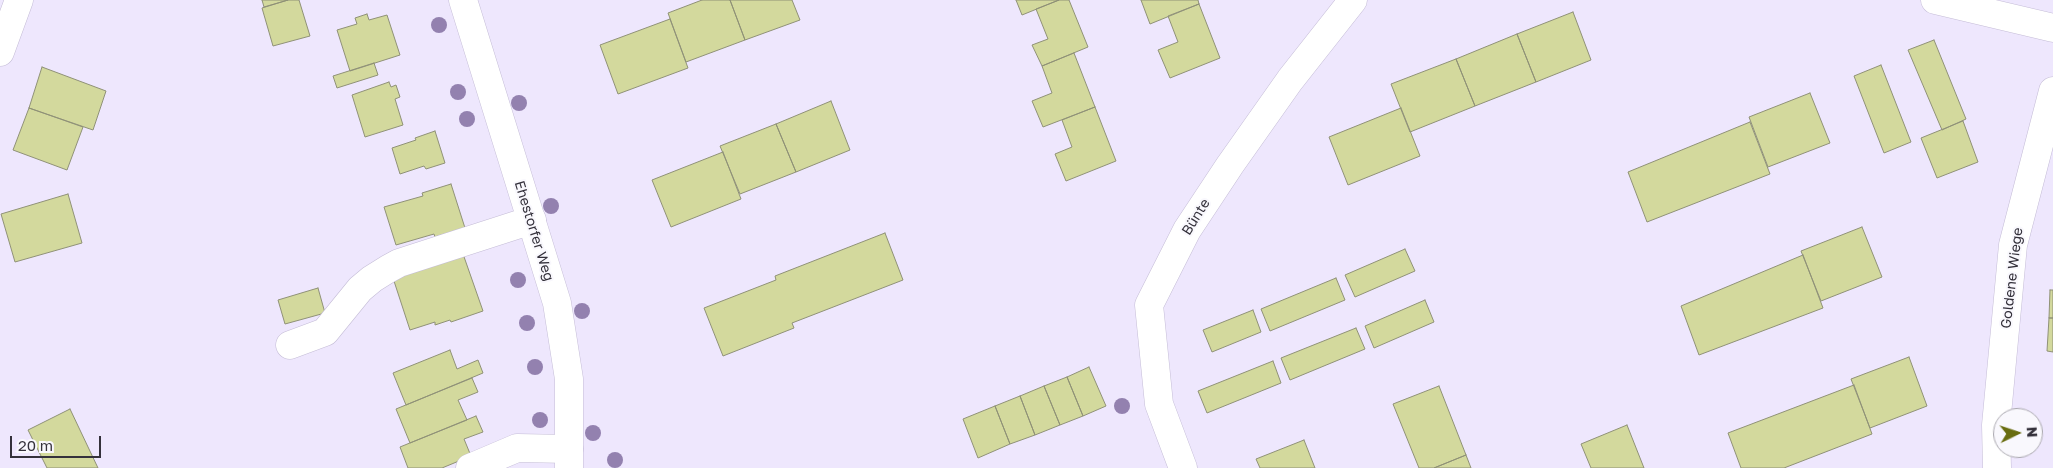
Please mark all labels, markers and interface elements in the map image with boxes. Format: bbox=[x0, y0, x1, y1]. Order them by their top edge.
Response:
street label: Ehestorfer Weg bbox=[511, 179, 557, 283]
street label: Bünte bbox=[1178, 196, 1214, 238]
street label: Goldene Wiege bbox=[1997, 227, 2027, 329]
north arrow bbox=[1993, 408, 2043, 458]
scale bar bbox=[12, 426, 104, 458]
text: N bbox=[2024, 426, 2041, 438]
text: 20 m bbox=[18, 436, 53, 454]

